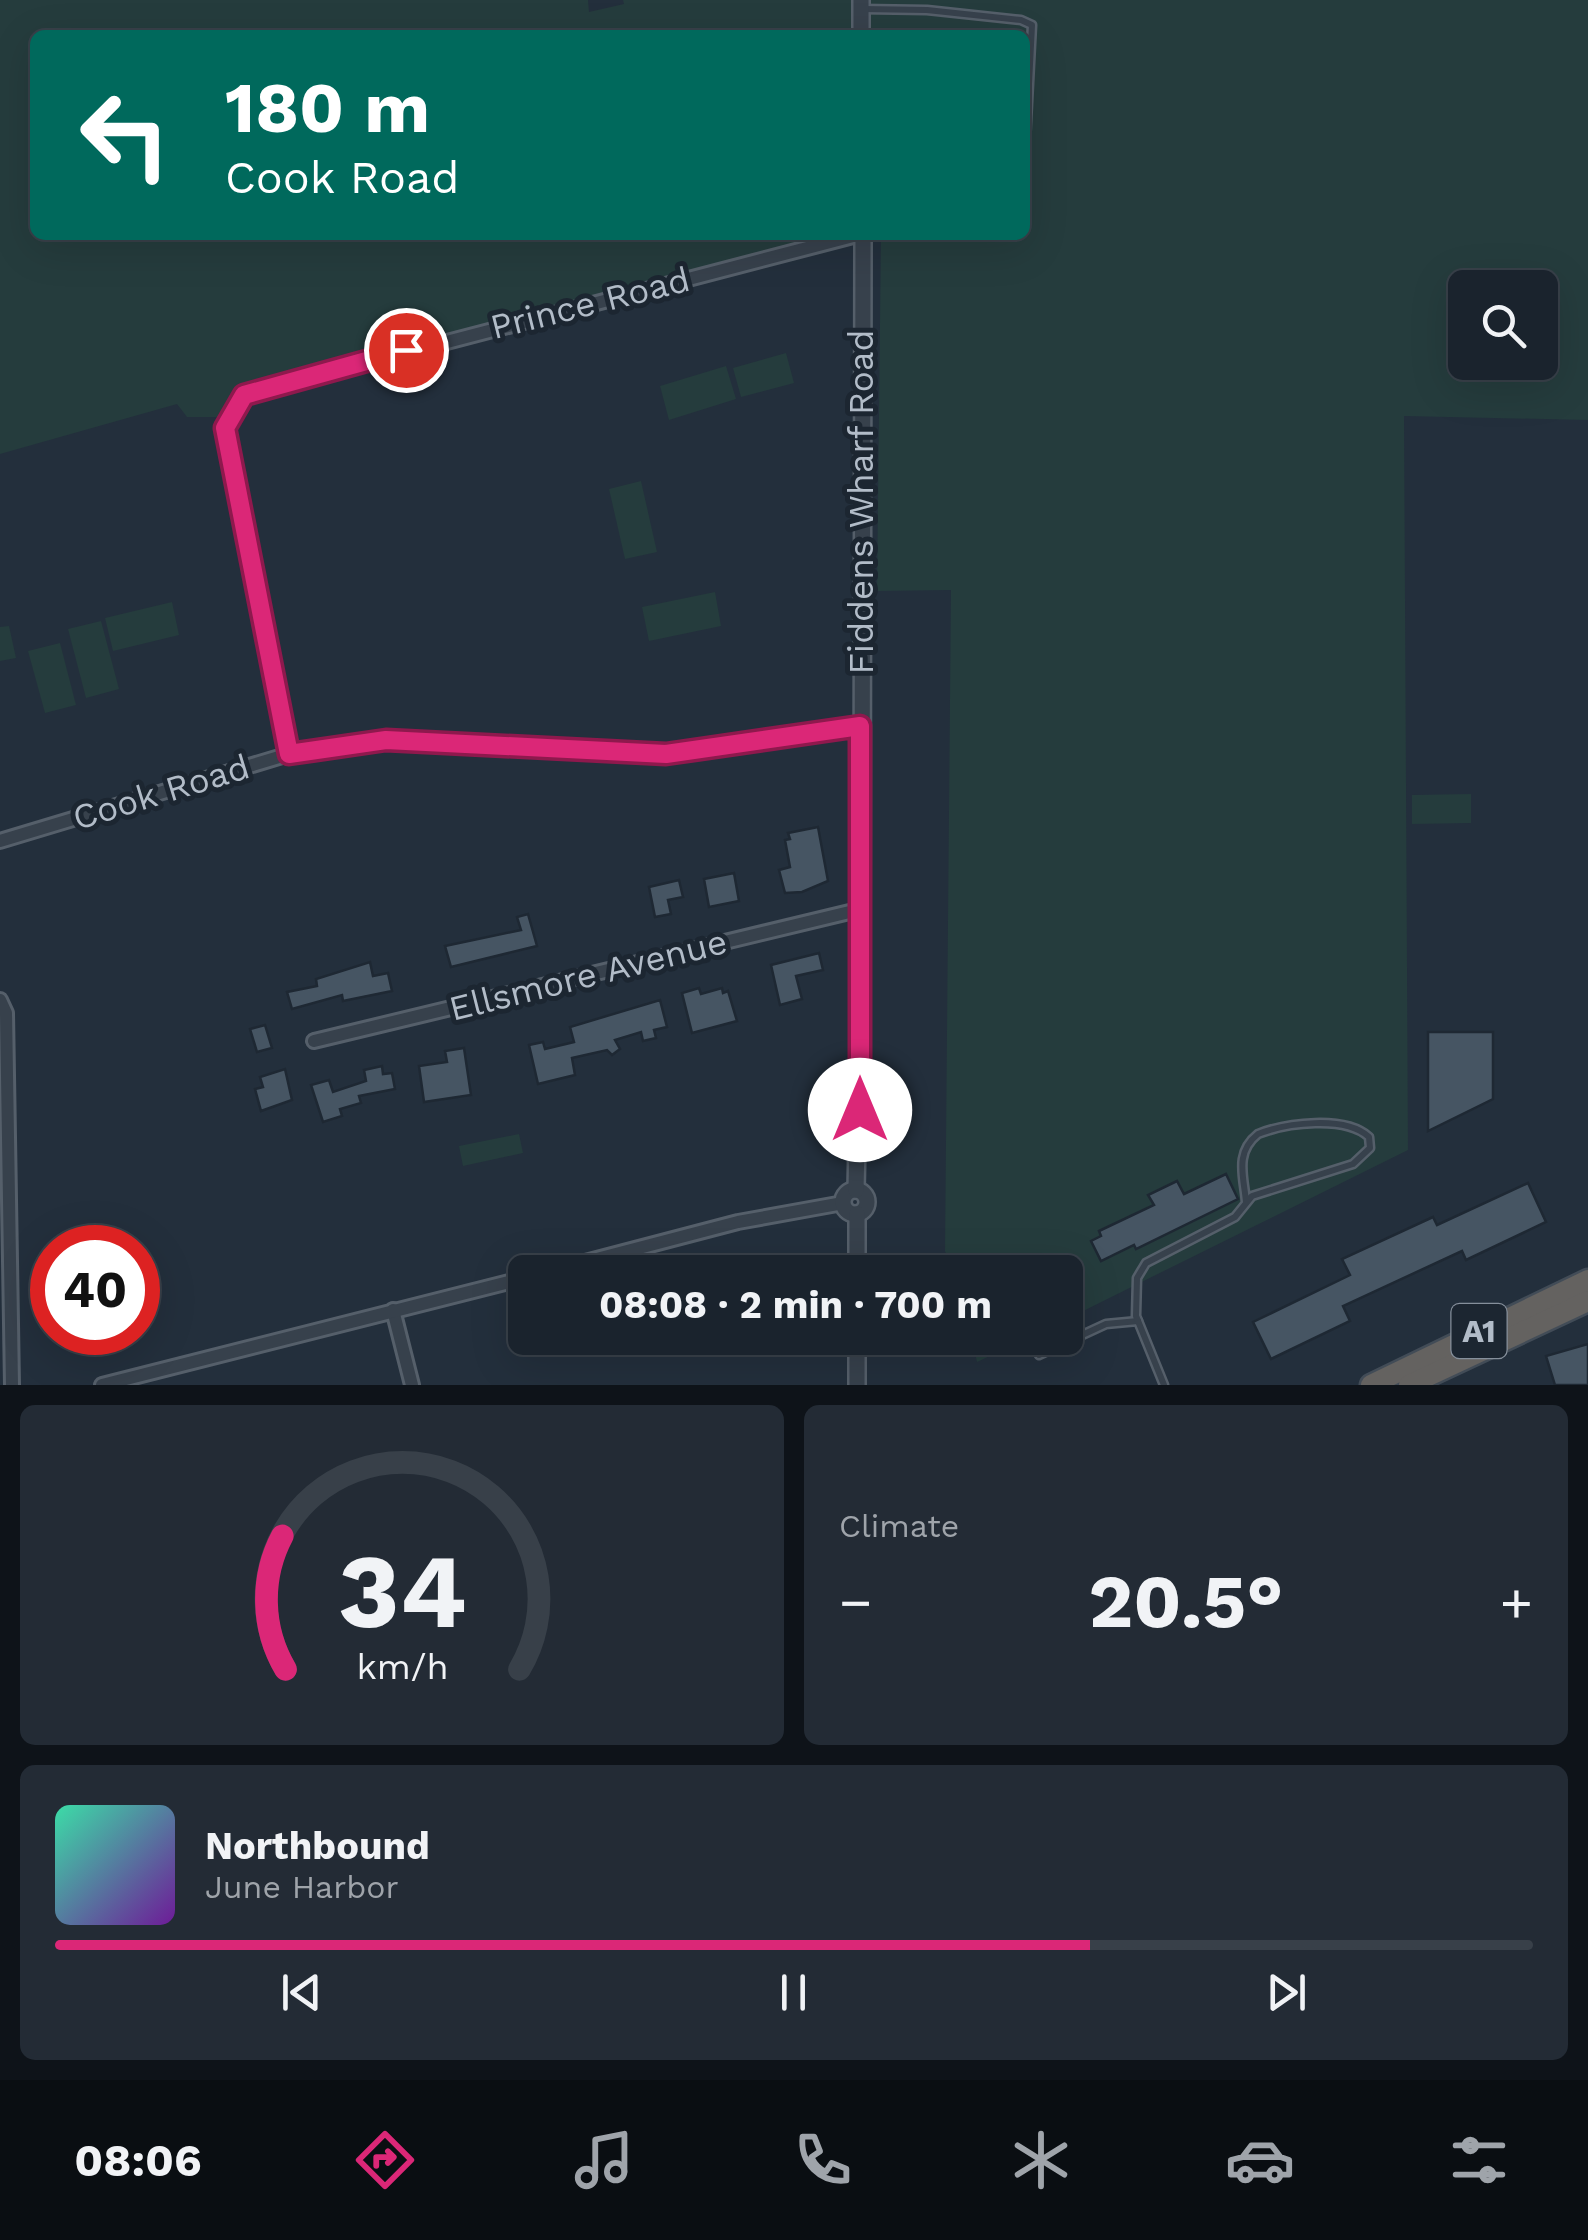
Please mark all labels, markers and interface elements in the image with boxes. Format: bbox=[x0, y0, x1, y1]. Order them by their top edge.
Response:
text: 180 m bbox=[225, 67, 430, 149]
icon: left bbox=[60, 70, 190, 200]
text: Cook Road bbox=[225, 151, 460, 204]
street label: Prince Road bbox=[486, 258, 694, 348]
map controls bbox=[1448, 270, 1558, 380]
button: search bbox=[1448, 270, 1558, 380]
pin bbox=[364, 308, 449, 393]
icon: arrive bbox=[379, 323, 434, 378]
street label: Fiddens Wharf Road bbox=[840, 329, 882, 675]
street label: Cook Road bbox=[68, 745, 254, 839]
street label: Ellsmore Avenue bbox=[445, 920, 731, 1030]
position arrow bbox=[808, 1058, 912, 1162]
speed limit sign: 40 bbox=[30, 1225, 160, 1355]
text: 08:08 · 2 min · 700 m bbox=[599, 1283, 992, 1327]
road number: A1 bbox=[1452, 1304, 1506, 1358]
text: Climate bbox=[839, 1507, 959, 1545]
text: 34 bbox=[338, 1530, 466, 1652]
text: 20.5° bbox=[1089, 1557, 1283, 1645]
text: − bbox=[839, 1570, 872, 1634]
text: + bbox=[1500, 1570, 1533, 1634]
text: km/h bbox=[356, 1646, 448, 1688]
text: Northbound bbox=[205, 1824, 430, 1868]
text: June Harbor bbox=[205, 1868, 399, 1906]
icon: previous bbox=[274, 1965, 329, 2020]
icon: pause bbox=[766, 1965, 821, 2020]
icon: next bbox=[1259, 1965, 1314, 2020]
icon: directions bbox=[350, 2125, 420, 2195]
icon: music bbox=[569, 2125, 639, 2195]
icon: phone bbox=[788, 2125, 858, 2195]
icon: climate bbox=[1006, 2125, 1076, 2195]
icon: car bbox=[1225, 2125, 1295, 2195]
icon: filters bbox=[1444, 2125, 1514, 2195]
text: 08:06 bbox=[74, 2134, 202, 2187]

